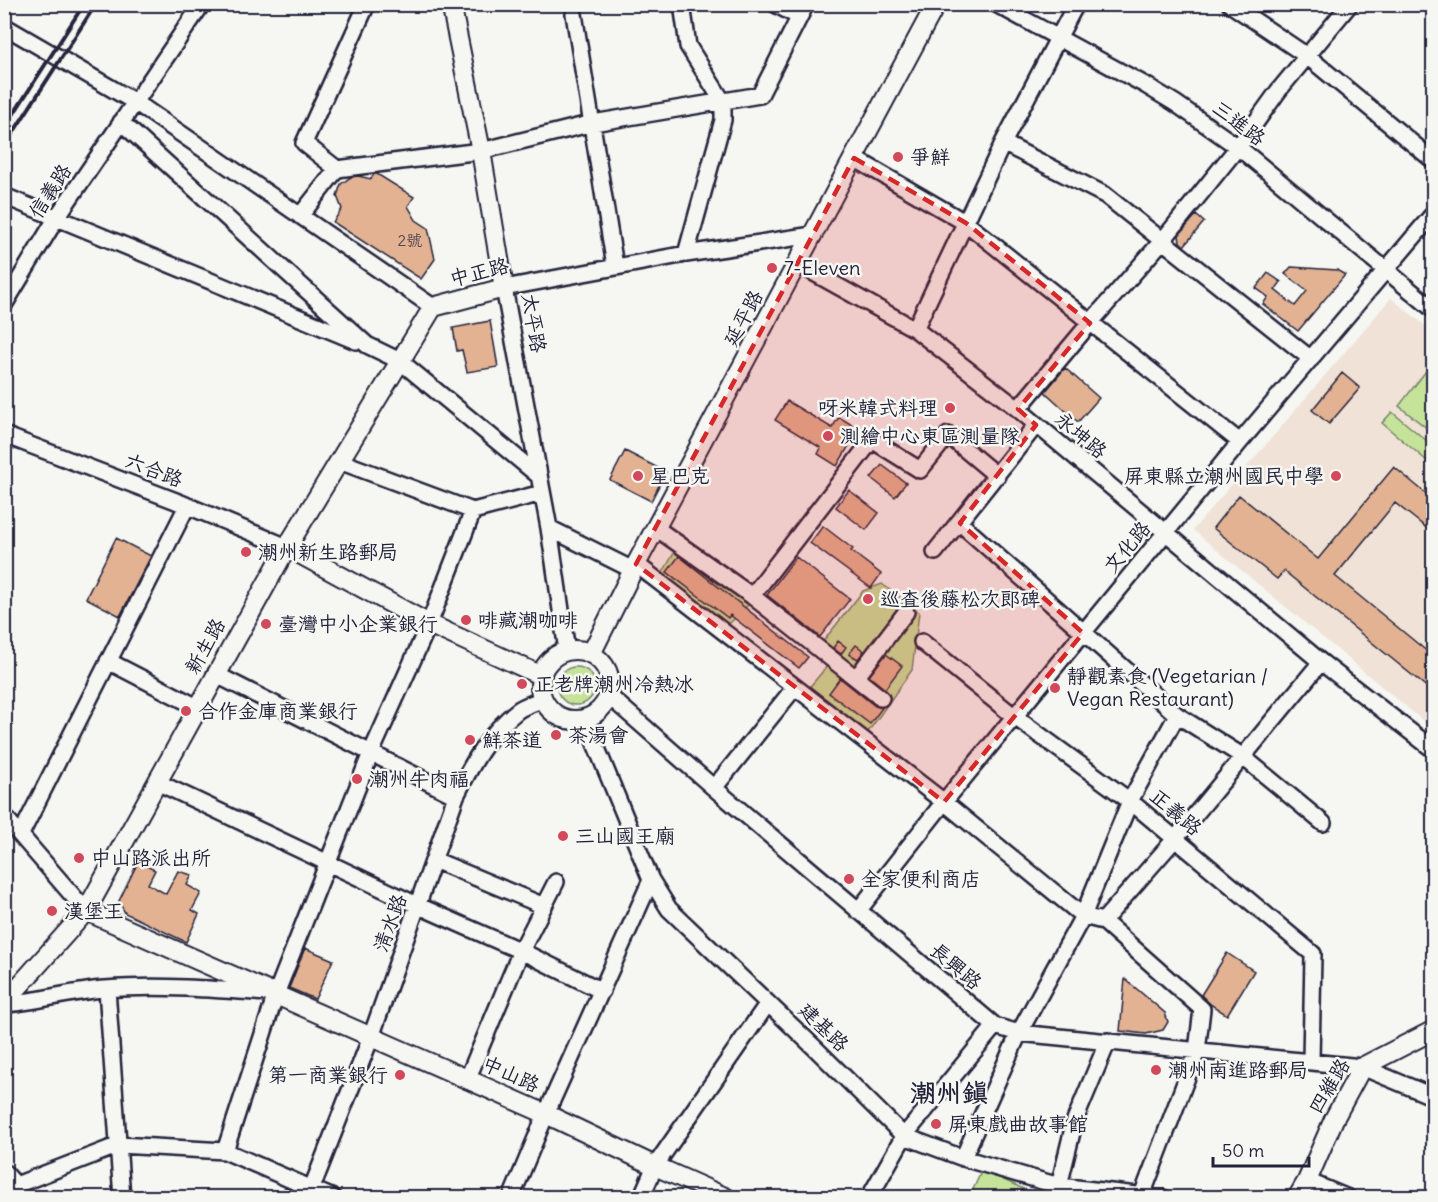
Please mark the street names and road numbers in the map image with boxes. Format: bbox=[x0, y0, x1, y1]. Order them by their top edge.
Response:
street label: 三進路 bbox=[1208, 95, 1272, 151]
street label: 信義路 bbox=[23, 158, 77, 223]
street label: 中正路 bbox=[447, 252, 512, 291]
street label: 延平路 bbox=[717, 285, 768, 350]
street label: 太平路 bbox=[517, 291, 552, 356]
street label: 永坤路 bbox=[1050, 406, 1113, 464]
street label: 六合路 bbox=[122, 447, 188, 492]
street label: 文化路 bbox=[1098, 515, 1156, 578]
street label: 新生路 bbox=[179, 613, 231, 678]
street label: 正義路 bbox=[1145, 783, 1208, 841]
street label: 清水路 bbox=[368, 889, 412, 955]
street label: 長興路 bbox=[925, 937, 988, 995]
street label: 建基路 bbox=[794, 997, 855, 1057]
street label: 中山路 bbox=[479, 1050, 545, 1098]
street label: 四維路 bbox=[1302, 1053, 1355, 1118]

